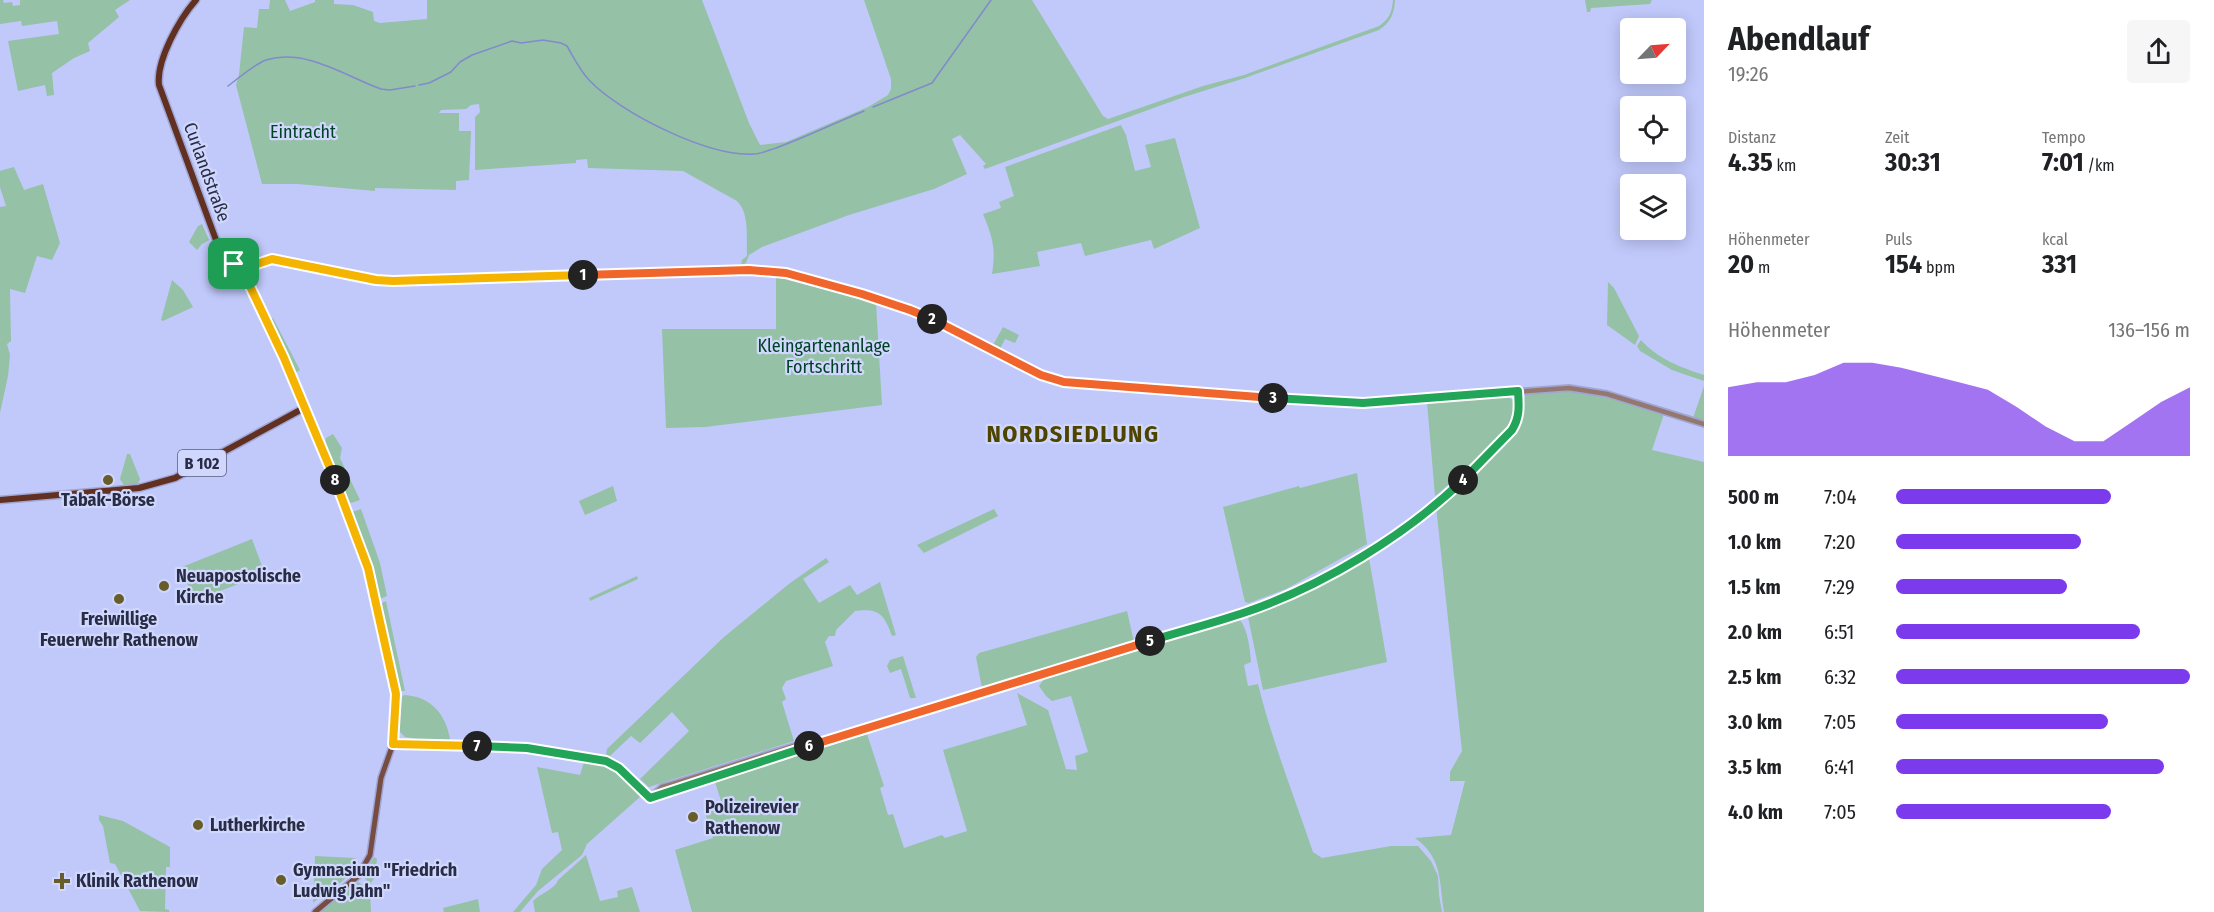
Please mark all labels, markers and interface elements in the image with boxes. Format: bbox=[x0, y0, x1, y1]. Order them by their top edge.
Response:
north arrow bbox=[1620, 18, 1686, 84]
map controls bbox=[1620, 18, 1686, 240]
text: Abendlauf bbox=[1728, 19, 1869, 59]
button: share bbox=[2127, 20, 2190, 83]
text: 19:26 bbox=[1728, 62, 1769, 86]
button: locate bbox=[1620, 96, 1686, 162]
street label: Curlandstraße bbox=[179, 119, 235, 225]
park label: Eintracht bbox=[270, 121, 336, 143]
text: Distanz bbox=[1728, 128, 1776, 147]
text: Zeit bbox=[1885, 128, 1909, 147]
text: Tempo bbox=[2042, 128, 2086, 147]
text: 4.35 bbox=[1728, 147, 1773, 178]
text: 30:31 bbox=[1885, 147, 1941, 178]
text: 7:01 bbox=[2042, 147, 2084, 178]
text: km bbox=[1773, 156, 1796, 175]
text: /km bbox=[2084, 156, 2115, 175]
button: layers bbox=[1620, 174, 1686, 240]
text: Höhenmeter bbox=[1728, 230, 1810, 249]
text: Puls bbox=[1885, 230, 1912, 249]
text: kcal bbox=[2042, 230, 2068, 249]
pin bbox=[208, 238, 259, 289]
icon: arrive bbox=[217, 247, 250, 280]
text: 20 bbox=[1728, 249, 1754, 280]
text: 154 bbox=[1885, 249, 1922, 280]
text: 331 bbox=[2042, 249, 2077, 280]
text: m bbox=[1754, 258, 1770, 277]
text: bpm bbox=[1922, 258, 1955, 277]
pin: 1 bbox=[568, 260, 598, 290]
text: 1 bbox=[580, 265, 586, 284]
pin: 2 bbox=[917, 304, 947, 334]
text: 2 bbox=[928, 309, 936, 328]
text: Höhenmeter bbox=[1728, 318, 1830, 342]
text: 136–156 m bbox=[2108, 318, 2190, 342]
park label: Kleingartenanlage Fortschritt bbox=[758, 335, 891, 378]
pin: 3 bbox=[1258, 383, 1288, 413]
text: 3 bbox=[1269, 388, 1277, 407]
district label: NORDSIEDLUNG bbox=[986, 420, 1160, 448]
road number: B 102 bbox=[178, 450, 226, 476]
pin: 8 bbox=[320, 465, 350, 495]
pin: 4 bbox=[1448, 465, 1478, 495]
text: 8 bbox=[331, 470, 339, 489]
text: 4 bbox=[1459, 470, 1467, 489]
marker: Tabak-Börse bbox=[101, 473, 115, 487]
text: 500 m bbox=[1728, 485, 1779, 509]
text: 7:04 bbox=[1824, 485, 1856, 509]
place label: Tabak-Börse bbox=[61, 489, 155, 511]
text: 1.0 km bbox=[1728, 530, 1781, 554]
text: 7:20 bbox=[1824, 530, 1856, 554]
place label: Neuapostolische Kirche bbox=[176, 565, 301, 608]
text: 1.5 km bbox=[1728, 575, 1781, 599]
text: 7:29 bbox=[1824, 575, 1855, 599]
marker: Neuapostolische Kirche bbox=[157, 579, 171, 593]
marker: Freiwillige Feuerwehr Rathenow bbox=[112, 592, 126, 606]
place label: Freiwillige Feuerwehr Rathenow bbox=[40, 608, 199, 651]
text: 2.0 km bbox=[1728, 620, 1782, 644]
text: 6:51 bbox=[1824, 620, 1854, 644]
pin: 5 bbox=[1135, 626, 1165, 656]
text: 5 bbox=[1146, 631, 1154, 650]
text: 2.5 km bbox=[1728, 665, 1781, 689]
text: 6:32 bbox=[1824, 665, 1856, 689]
text: 3.0 km bbox=[1728, 710, 1782, 734]
text: 7:05 bbox=[1824, 710, 1856, 734]
pin: 7 bbox=[462, 731, 492, 761]
pin: 6 bbox=[794, 731, 824, 761]
text: 7 bbox=[474, 736, 480, 755]
text: 6 bbox=[805, 736, 813, 755]
text: 3.5 km bbox=[1728, 755, 1782, 779]
text: 6:41 bbox=[1824, 755, 1854, 779]
place label: Polizeirevier Rathenow bbox=[705, 796, 799, 839]
text: 4.0 km bbox=[1728, 800, 1783, 824]
text: 7:05 bbox=[1824, 800, 1856, 824]
marker: Polizeirevier Rathenow bbox=[686, 810, 700, 824]
place label: Lutherkirche bbox=[210, 814, 305, 836]
marker: Lutherkirche bbox=[191, 818, 205, 832]
place label: Gymnasium "Friedrich Ludwig Jahn" bbox=[293, 859, 457, 902]
place label: Klinik Rathenow bbox=[76, 870, 199, 892]
marker: Klinik Rathenow bbox=[53, 872, 71, 890]
marker: Gymnasium "Friedrich Ludwig Jahn" bbox=[274, 873, 288, 887]

